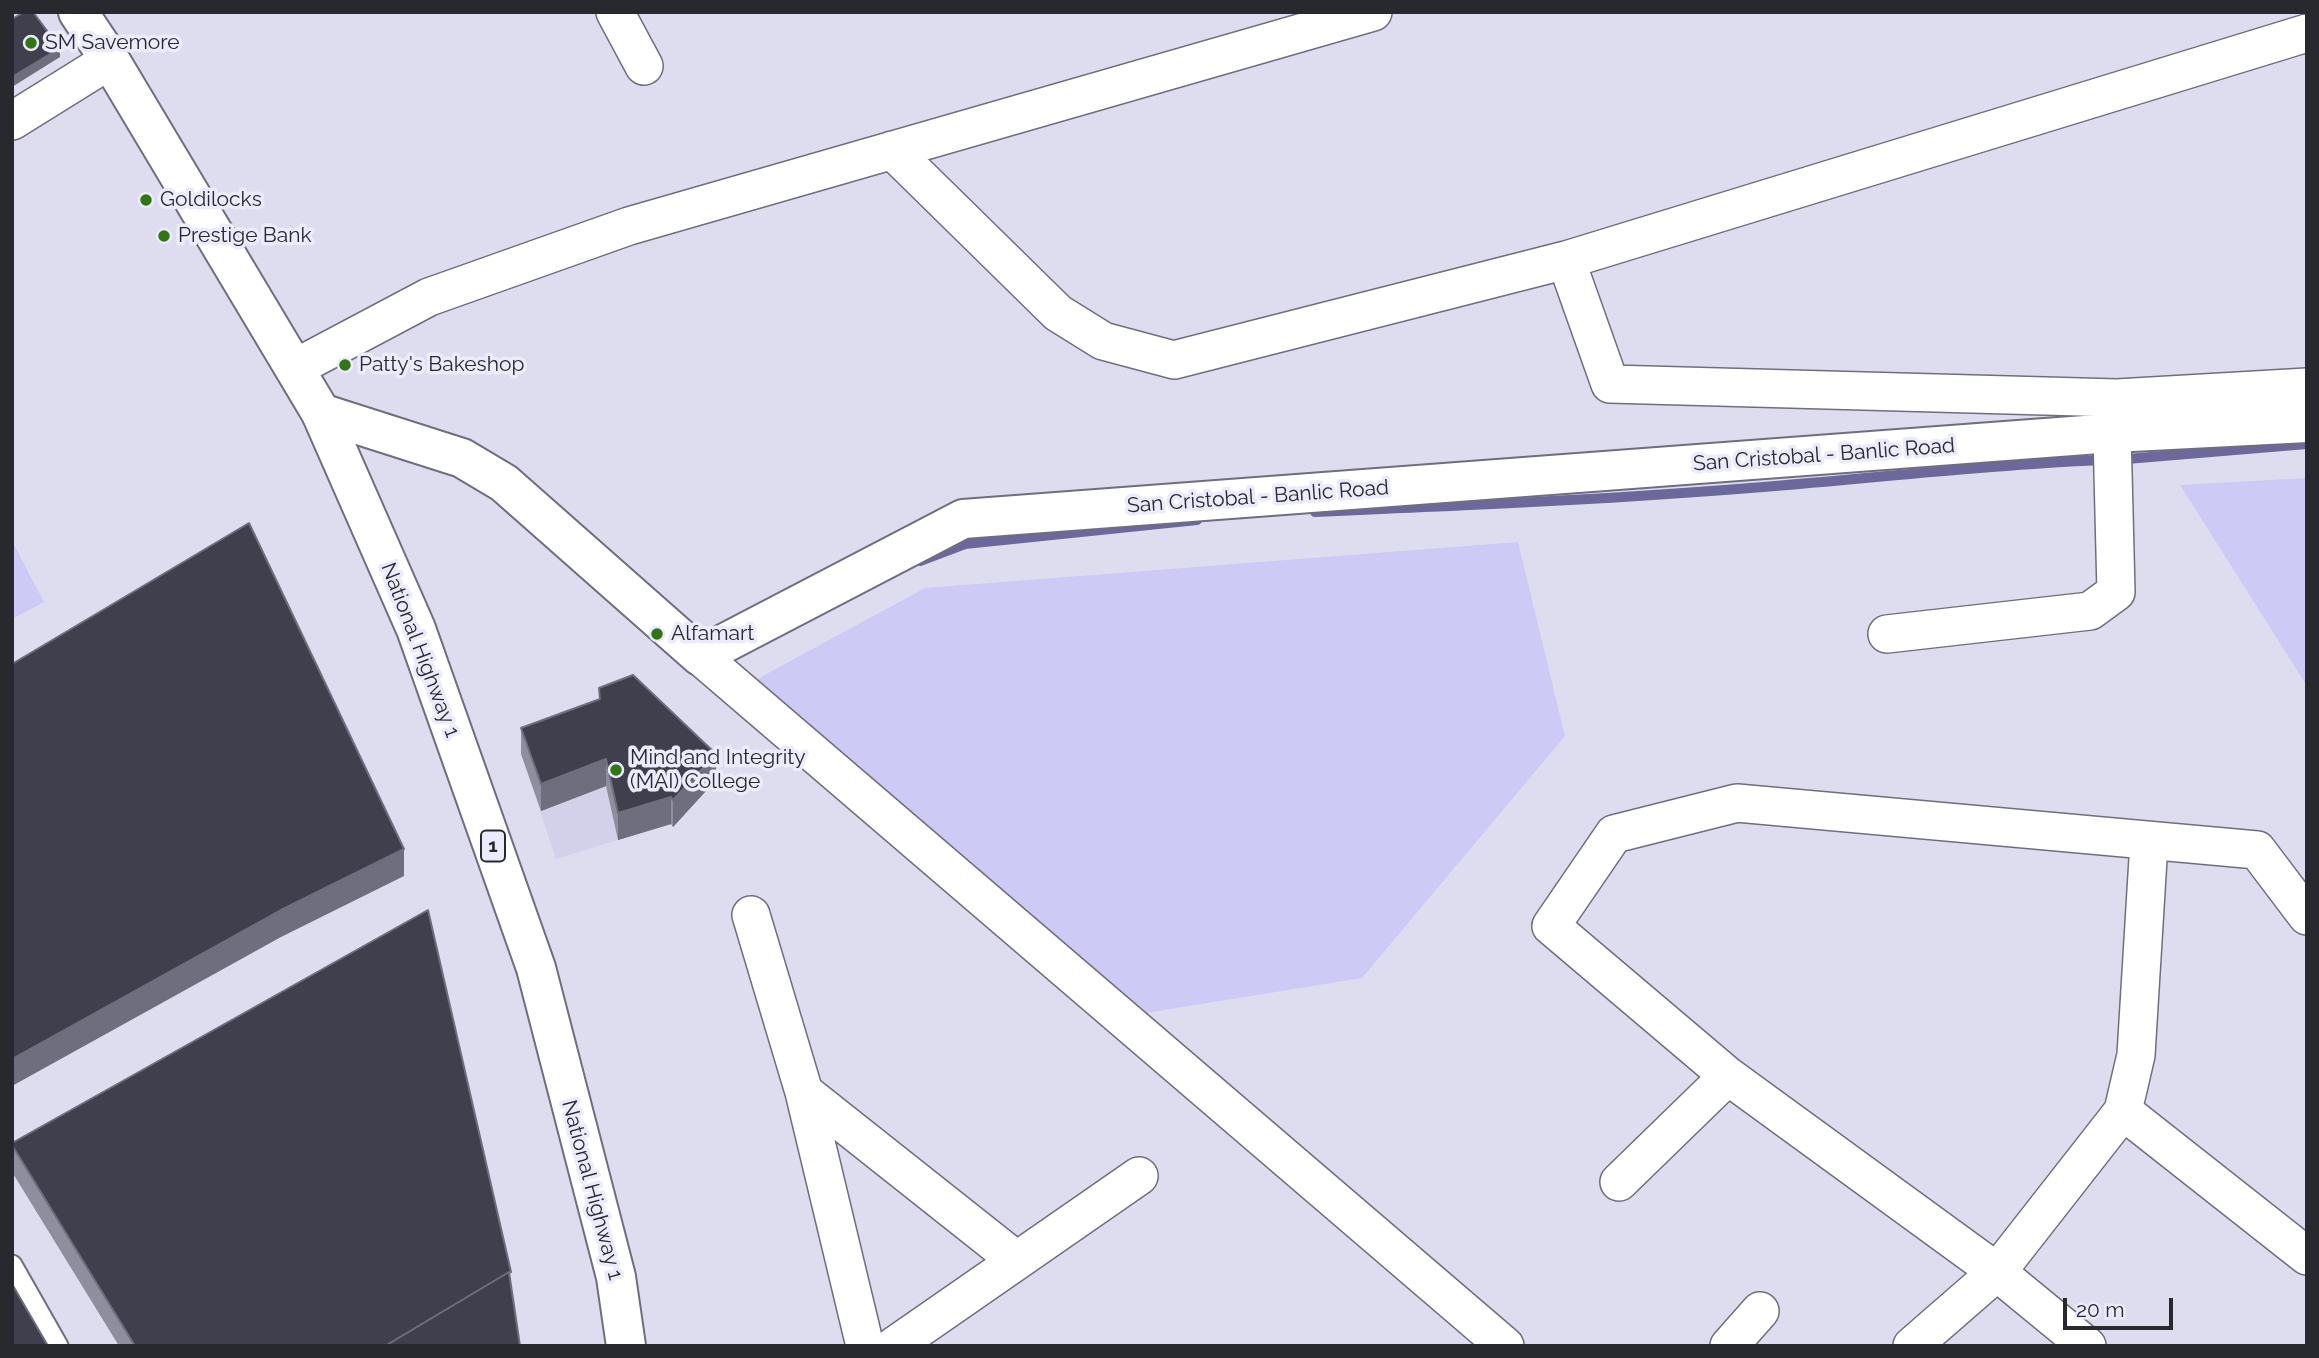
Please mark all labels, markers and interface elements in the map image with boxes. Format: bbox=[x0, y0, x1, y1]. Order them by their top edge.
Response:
place label: SM Savemore bbox=[45, 30, 180, 56]
marker: SM Savemore bbox=[23, 35, 39, 51]
place label: Goldilocks bbox=[160, 187, 262, 213]
marker: Goldilocks bbox=[138, 192, 154, 208]
place label: Prestige Bank bbox=[178, 223, 312, 249]
marker: Prestige Bank bbox=[156, 228, 172, 244]
place label: Patty's Bakeshop bbox=[359, 352, 524, 378]
marker: Patty's Bakeshop bbox=[337, 357, 353, 373]
street label: San Cristobal - Banlic Road bbox=[1692, 433, 1956, 477]
street label: San Cristobal - Banlic Road bbox=[1126, 475, 1390, 519]
street label: National Highway 1 bbox=[375, 559, 465, 741]
place label: Alfamart bbox=[671, 621, 754, 647]
marker: Alfamart bbox=[649, 626, 665, 642]
place label: Mind and Integrity (MAI) College bbox=[630, 745, 806, 795]
marker: Mind and Integrity (MAI) College bbox=[608, 762, 624, 778]
road number: 1 bbox=[481, 831, 505, 862]
street label: National Highway 1 bbox=[556, 1097, 628, 1283]
scale bar bbox=[2067, 1284, 2177, 1328]
text: 20 m bbox=[2076, 1297, 2124, 1322]

